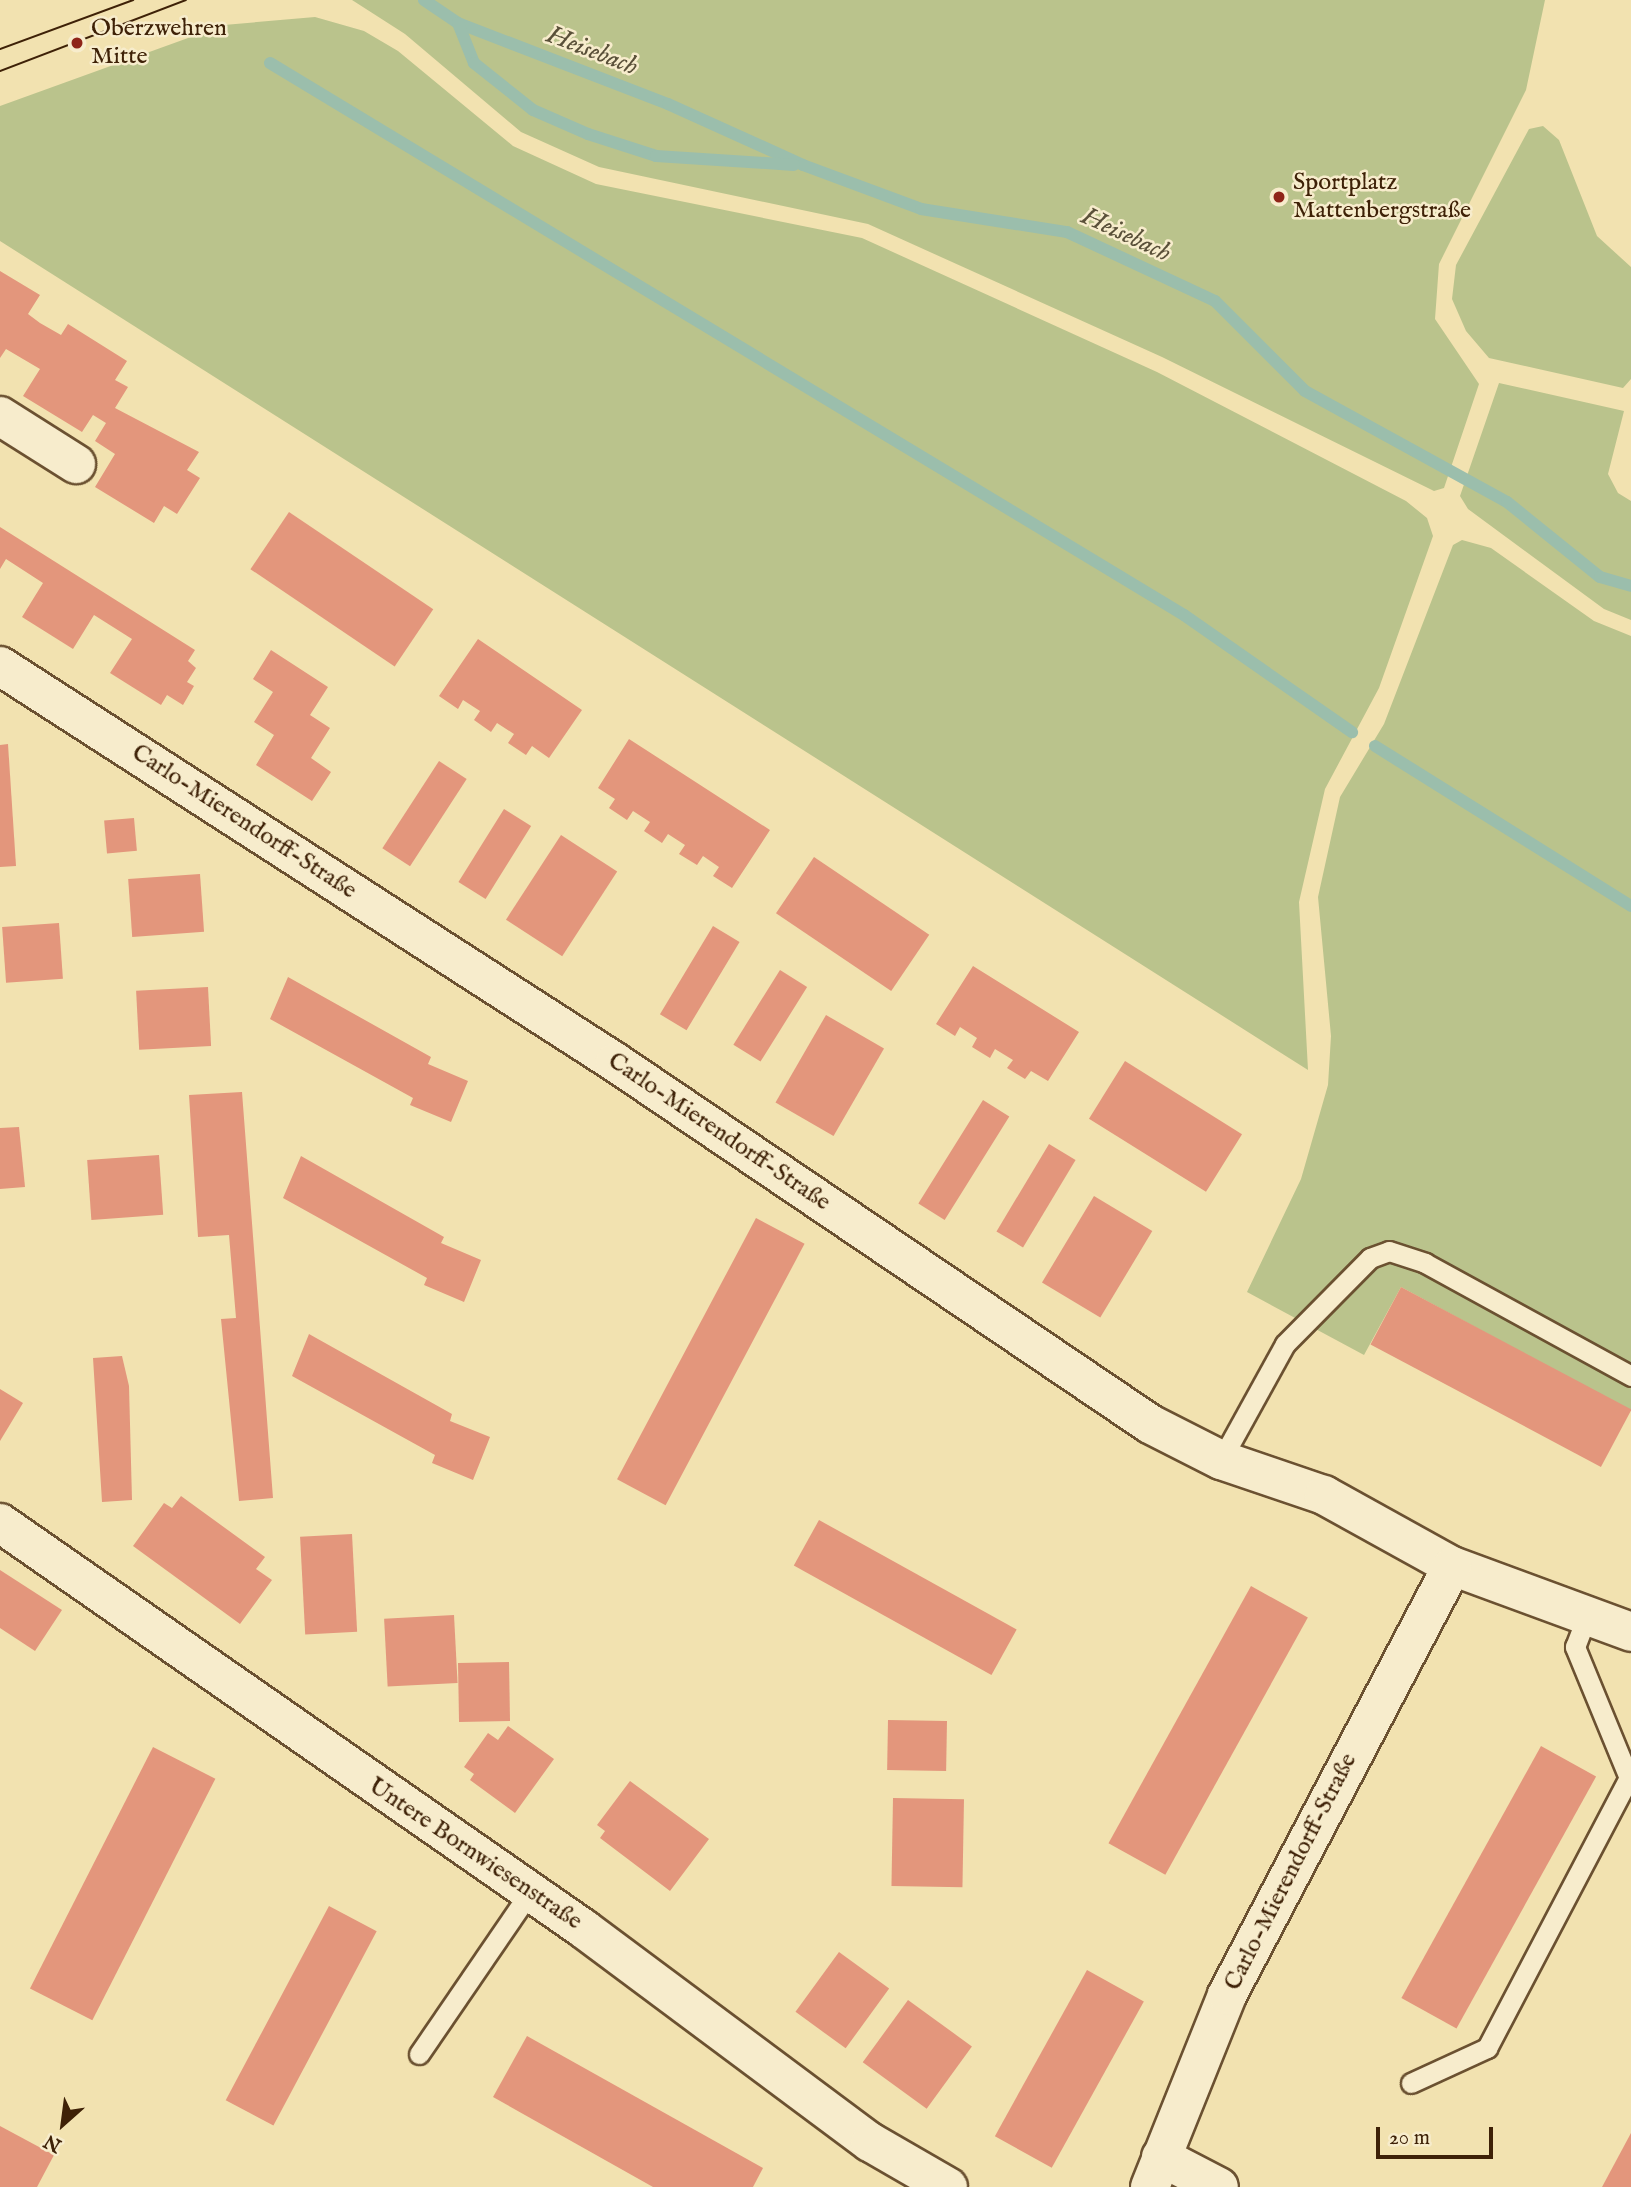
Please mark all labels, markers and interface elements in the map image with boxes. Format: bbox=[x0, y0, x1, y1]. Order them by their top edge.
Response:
place label: Oberzwehren Mitte bbox=[91, 15, 227, 71]
water label: Heisebach bbox=[542, 19, 642, 83]
marker: Oberzwehren Mitte bbox=[69, 35, 85, 51]
place label: Sportplatz Mattenbergstraße bbox=[1293, 169, 1471, 225]
marker: Sportplatz Mattenbergstraße bbox=[1271, 189, 1287, 205]
water label: Heisebach bbox=[1076, 201, 1176, 269]
street label: Carlo-Mierendorff-Straße bbox=[126, 738, 362, 906]
street label: Carlo-Mierendorff-Straße bbox=[602, 1047, 836, 1217]
street label: Carlo-Mierendorff-Straße bbox=[1219, 1749, 1363, 1995]
street label: Untere Bornwiesenstraße bbox=[363, 1772, 587, 1936]
north arrow bbox=[28, 2089, 98, 2159]
scale bar bbox=[1379, 2114, 1496, 2158]
text: 20 m bbox=[1389, 2125, 1430, 2152]
text: N bbox=[40, 2128, 66, 2157]

